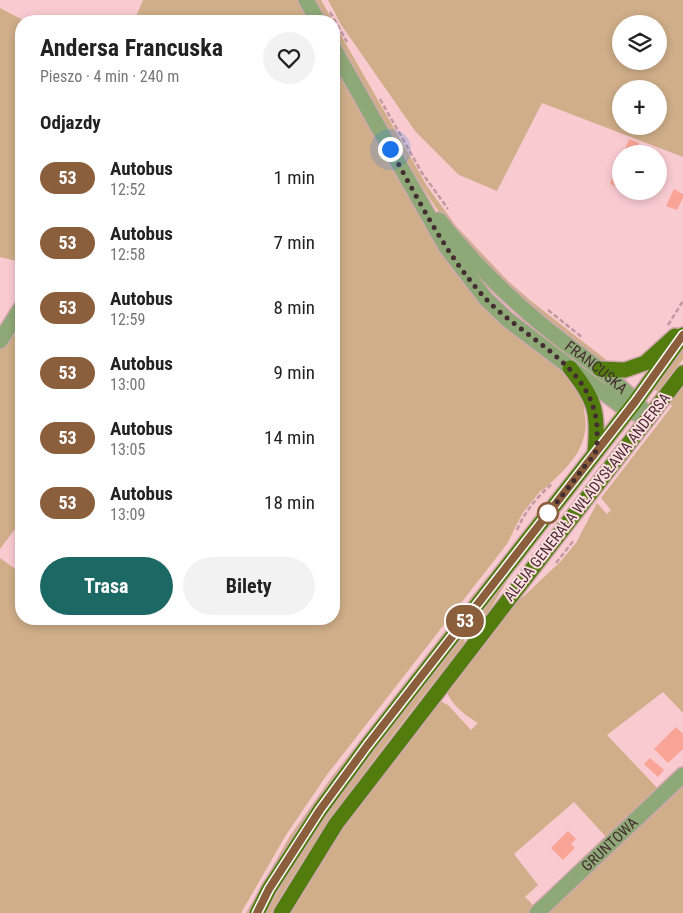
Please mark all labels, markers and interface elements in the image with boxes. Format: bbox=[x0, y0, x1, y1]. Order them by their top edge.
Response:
map controls bbox=[612, 15, 667, 200]
button: layers bbox=[612, 15, 667, 70]
button: heart bbox=[263, 32, 315, 84]
text: Andersa Francuska bbox=[40, 34, 223, 62]
text: Pieszo · 4 min · 240 m bbox=[40, 67, 179, 86]
button: + bbox=[612, 80, 667, 135]
text: Odjazdy bbox=[40, 111, 101, 134]
your location bbox=[378, 137, 403, 162]
button: − bbox=[612, 145, 667, 200]
text: Autobus bbox=[110, 157, 173, 180]
text: 1 min bbox=[273, 166, 315, 189]
text: 53 bbox=[58, 167, 77, 188]
text: 12:52 bbox=[110, 180, 145, 199]
text: Autobus bbox=[110, 222, 173, 245]
text: 7 min bbox=[273, 231, 315, 254]
text: 53 bbox=[58, 232, 77, 253]
text: 12:58 bbox=[110, 245, 145, 264]
text: Autobus bbox=[110, 287, 173, 310]
text: 8 min bbox=[273, 296, 315, 319]
text: 53 bbox=[58, 297, 77, 318]
text: 12:59 bbox=[110, 310, 145, 329]
street label: FRANCUSKA bbox=[561, 337, 631, 398]
text: Autobus bbox=[110, 352, 173, 375]
text: 9 min bbox=[273, 361, 315, 384]
text: 53 bbox=[58, 362, 77, 383]
text: 13:00 bbox=[110, 375, 145, 394]
street label: ALEJA GENERAŁA WŁADYSŁAWA ANDERSA bbox=[500, 389, 674, 605]
text: Autobus bbox=[110, 417, 173, 440]
text: 14 min bbox=[264, 426, 315, 449]
text: 53 bbox=[58, 427, 77, 448]
text: 13:05 bbox=[110, 440, 145, 459]
text: Autobus bbox=[110, 482, 173, 505]
text: 18 min bbox=[264, 491, 315, 514]
text: 53 bbox=[58, 492, 77, 513]
unlabelled marker bbox=[537, 502, 559, 524]
text: 13:09 bbox=[110, 505, 145, 524]
button: Trasa bbox=[40, 557, 173, 615]
button: Bilety bbox=[183, 557, 315, 615]
line badge: 53 bbox=[442, 605, 488, 637]
text: 53 bbox=[456, 610, 474, 631]
street label: GRUNTOWA bbox=[578, 813, 642, 875]

